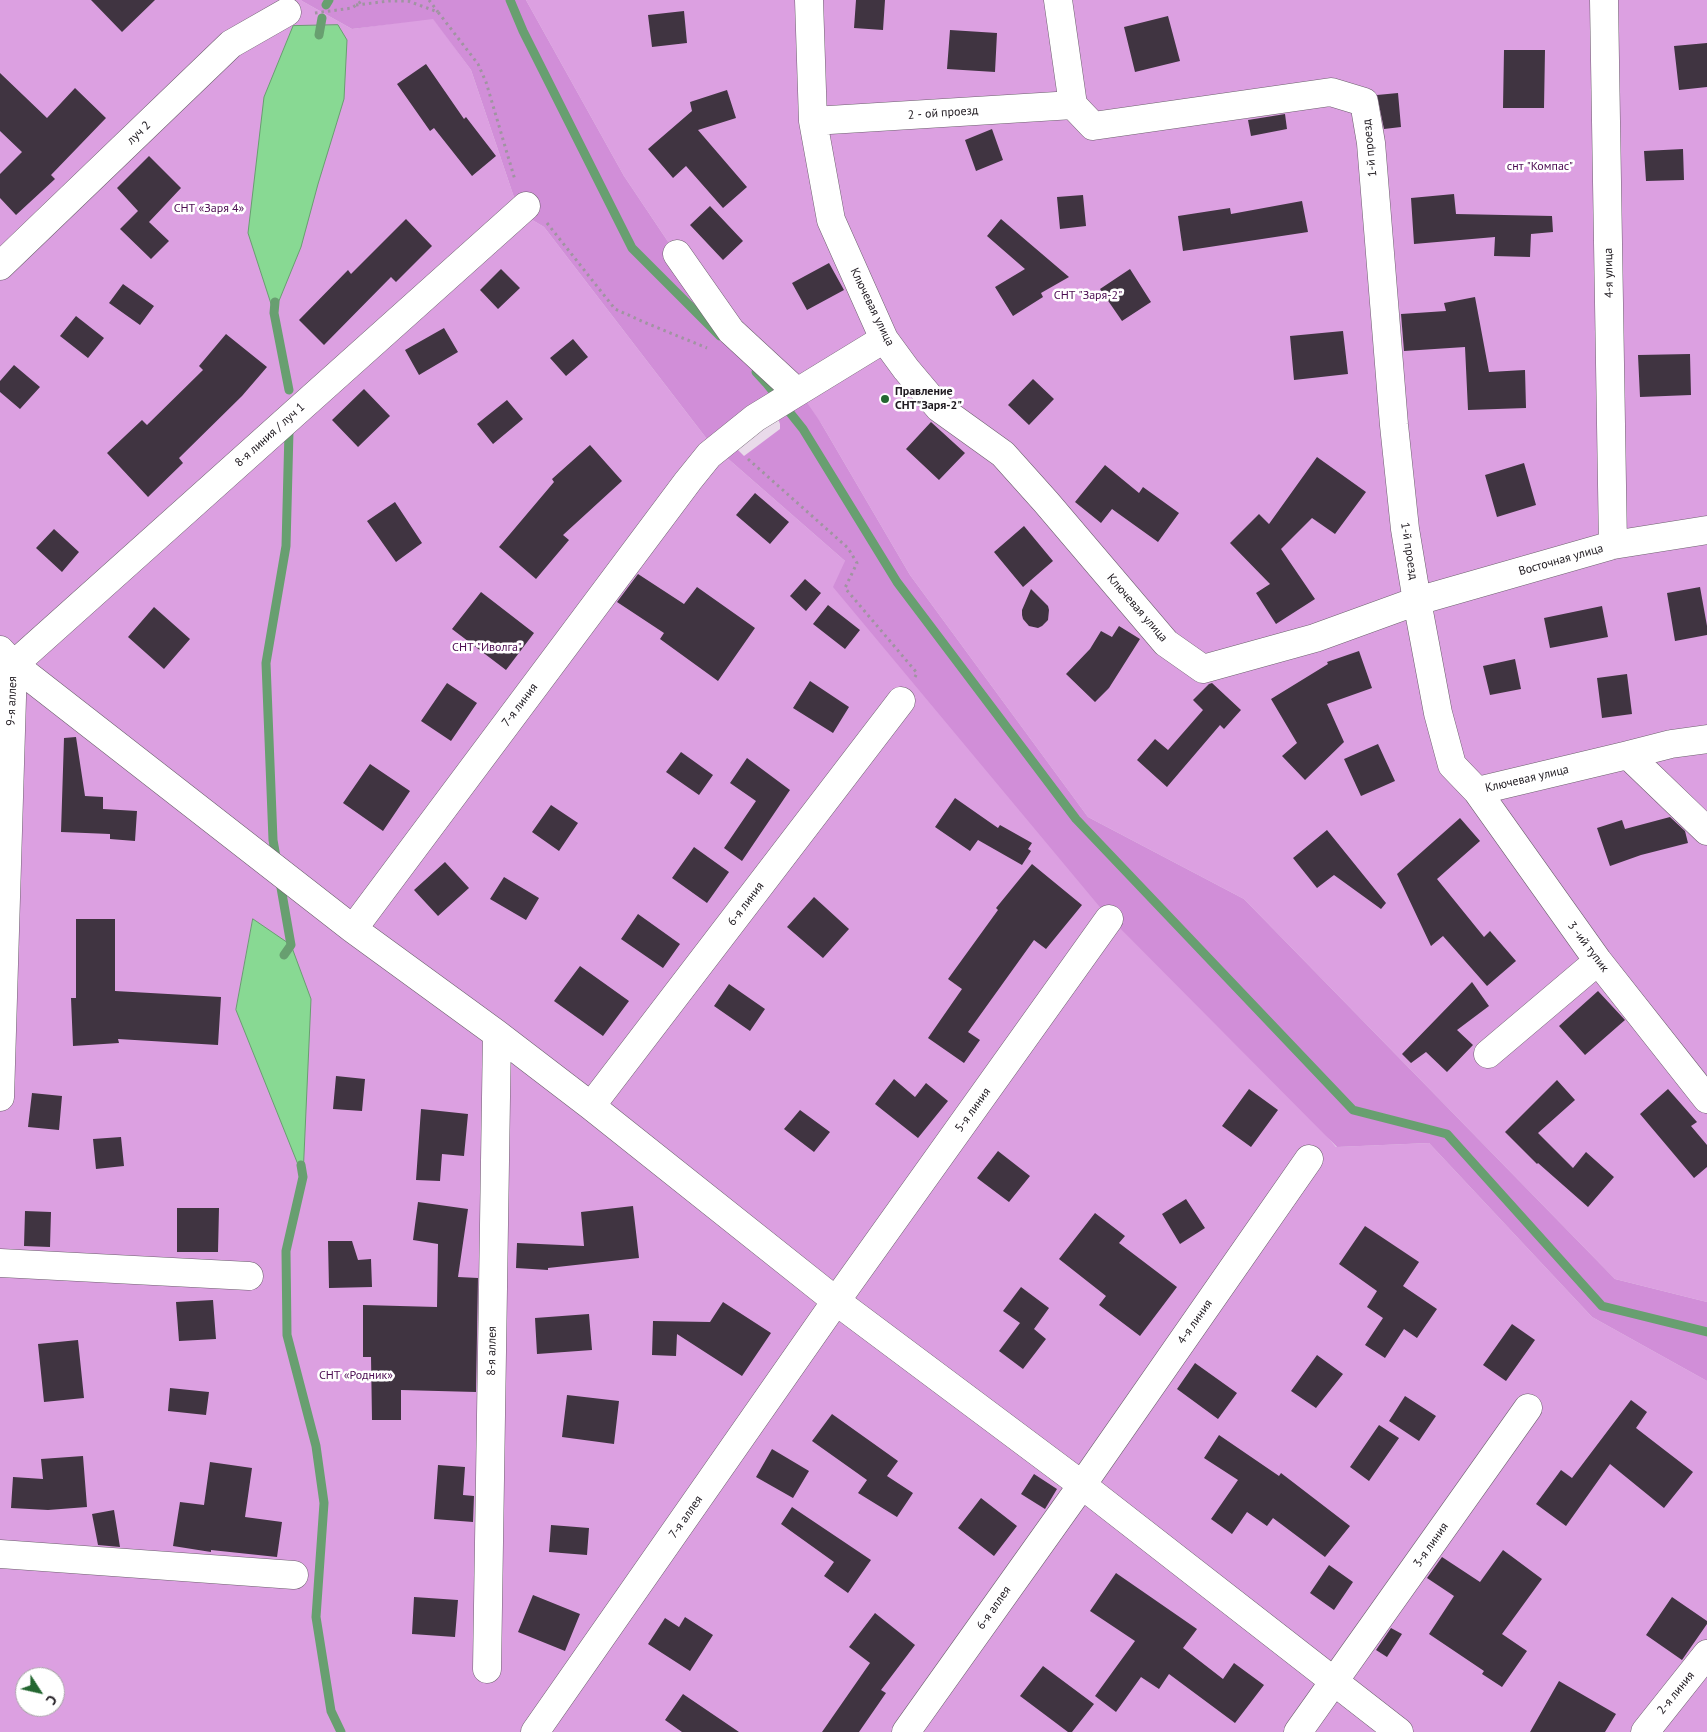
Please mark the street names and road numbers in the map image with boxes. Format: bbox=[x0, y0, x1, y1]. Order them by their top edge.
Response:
street label: 2 - ой проезд bbox=[907, 103, 979, 123]
street label: луч 2 bbox=[124, 118, 154, 148]
street label: 1-й проезд bbox=[1360, 118, 1380, 178]
street label: 4-я улица bbox=[1601, 248, 1617, 298]
street label: Ключевая улица bbox=[847, 265, 897, 349]
street label: 8-я линия / луч 1 bbox=[232, 400, 308, 470]
street label: 1-й проезд bbox=[1397, 521, 1421, 581]
street label: Восточная улица bbox=[1517, 541, 1605, 579]
street label: Ключевая улица bbox=[1104, 571, 1170, 645]
street label: 9-я аллея bbox=[4, 676, 20, 726]
street label: 7-я линия bbox=[499, 681, 541, 729]
street label: Ключевая улица bbox=[1484, 762, 1570, 796]
street label: 6-я линия bbox=[725, 879, 767, 929]
street label: 3 -ий тупик bbox=[1564, 919, 1612, 975]
street label: 5-я линия bbox=[952, 1085, 994, 1135]
street label: 4-я линия bbox=[1174, 1297, 1216, 1347]
street label: 8-я аллея bbox=[484, 1326, 500, 1376]
street label: 7-я аллея bbox=[666, 1493, 706, 1541]
street label: 3-я линия bbox=[1410, 1520, 1452, 1570]
street label: 6-я аллея bbox=[974, 1584, 1014, 1632]
street label: 2-я линия bbox=[1654, 1669, 1698, 1717]

